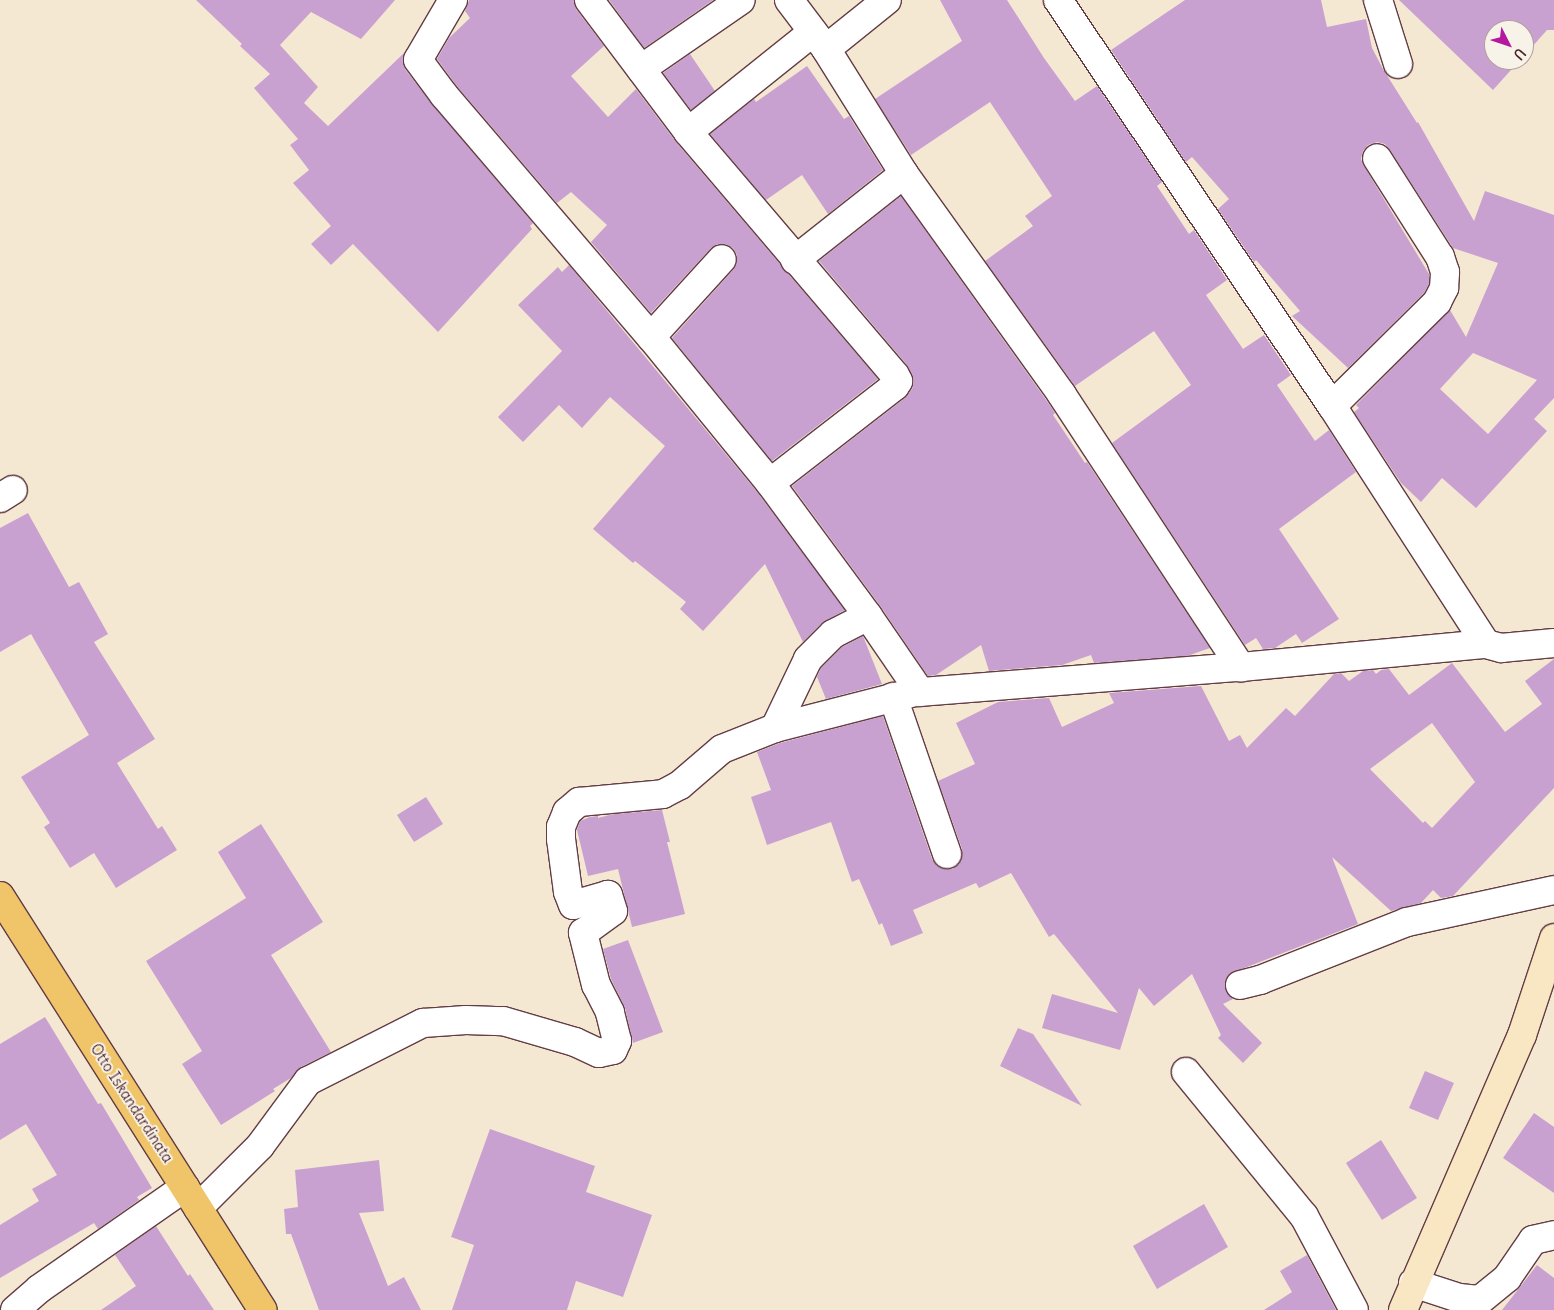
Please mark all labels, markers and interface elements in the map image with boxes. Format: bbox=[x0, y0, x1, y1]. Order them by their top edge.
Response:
north arrow bbox=[1484, 20, 1534, 70]
text: U bbox=[1510, 45, 1529, 64]
street label: Otto Iskandardinata bbox=[87, 1040, 177, 1166]

